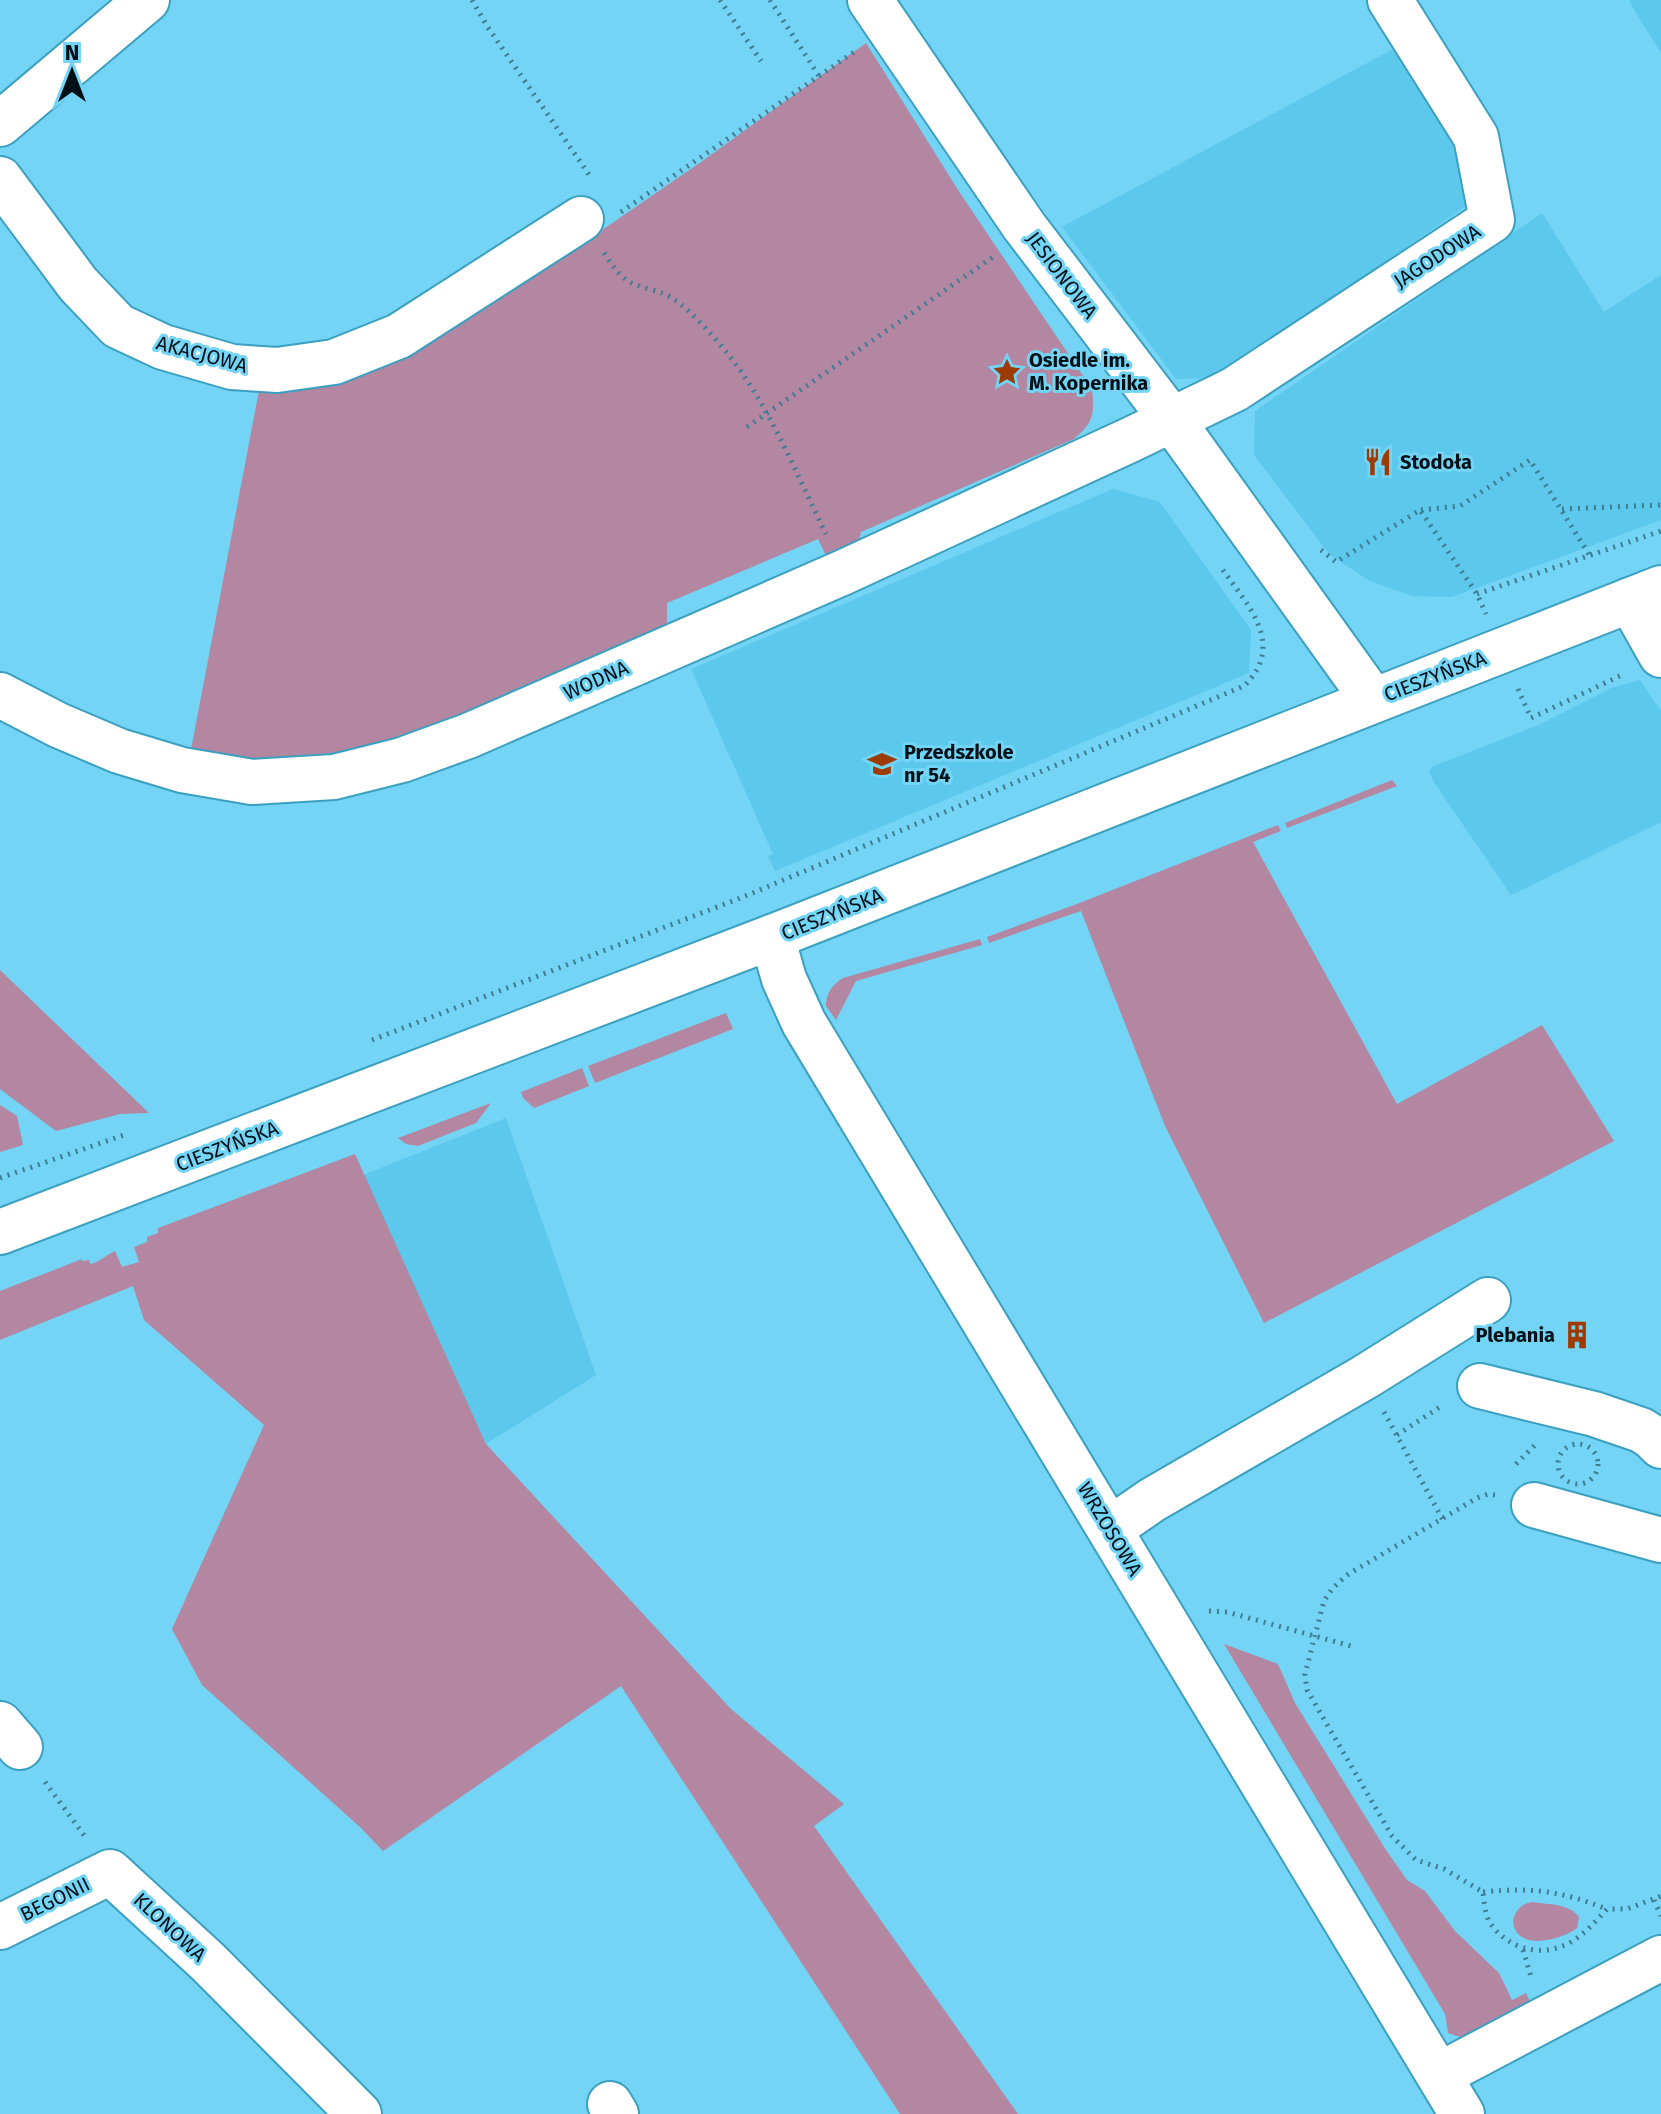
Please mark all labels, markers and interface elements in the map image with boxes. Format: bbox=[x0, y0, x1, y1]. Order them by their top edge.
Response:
north arrow bbox=[32, 32, 112, 112]
text: N bbox=[65, 39, 79, 66]
street label: JAGODOWA bbox=[1389, 219, 1485, 293]
street label: JESIONOWA bbox=[1022, 227, 1103, 324]
street label: AKACJOWA bbox=[154, 330, 251, 378]
place label: Osiedle im. M. Kopernika bbox=[1029, 348, 1148, 395]
place icon: Osiedle im. M. Kopernika bbox=[992, 357, 1022, 387]
restaurant icon: Stodoła bbox=[1363, 447, 1393, 477]
place label: Stodoła bbox=[1400, 450, 1472, 474]
street label: CIESZYŃSKA bbox=[1381, 645, 1490, 706]
street label: WODNA bbox=[560, 655, 633, 705]
place label: Przedszkole nr 54 bbox=[904, 740, 1014, 787]
school or university icon: Przedszkole nr 54 bbox=[867, 749, 897, 779]
street label: CIESZYŃSKA bbox=[778, 883, 887, 945]
street label: CIESZYŃSKA bbox=[173, 1115, 282, 1176]
building icon: Plebania bbox=[1562, 1320, 1592, 1350]
place label: Plebania bbox=[1475, 1323, 1555, 1347]
street label: WRZOSOWA bbox=[1073, 1478, 1148, 1581]
street label: BEGONII bbox=[16, 1872, 94, 1926]
street label: KLONOWA bbox=[129, 1887, 212, 1967]

